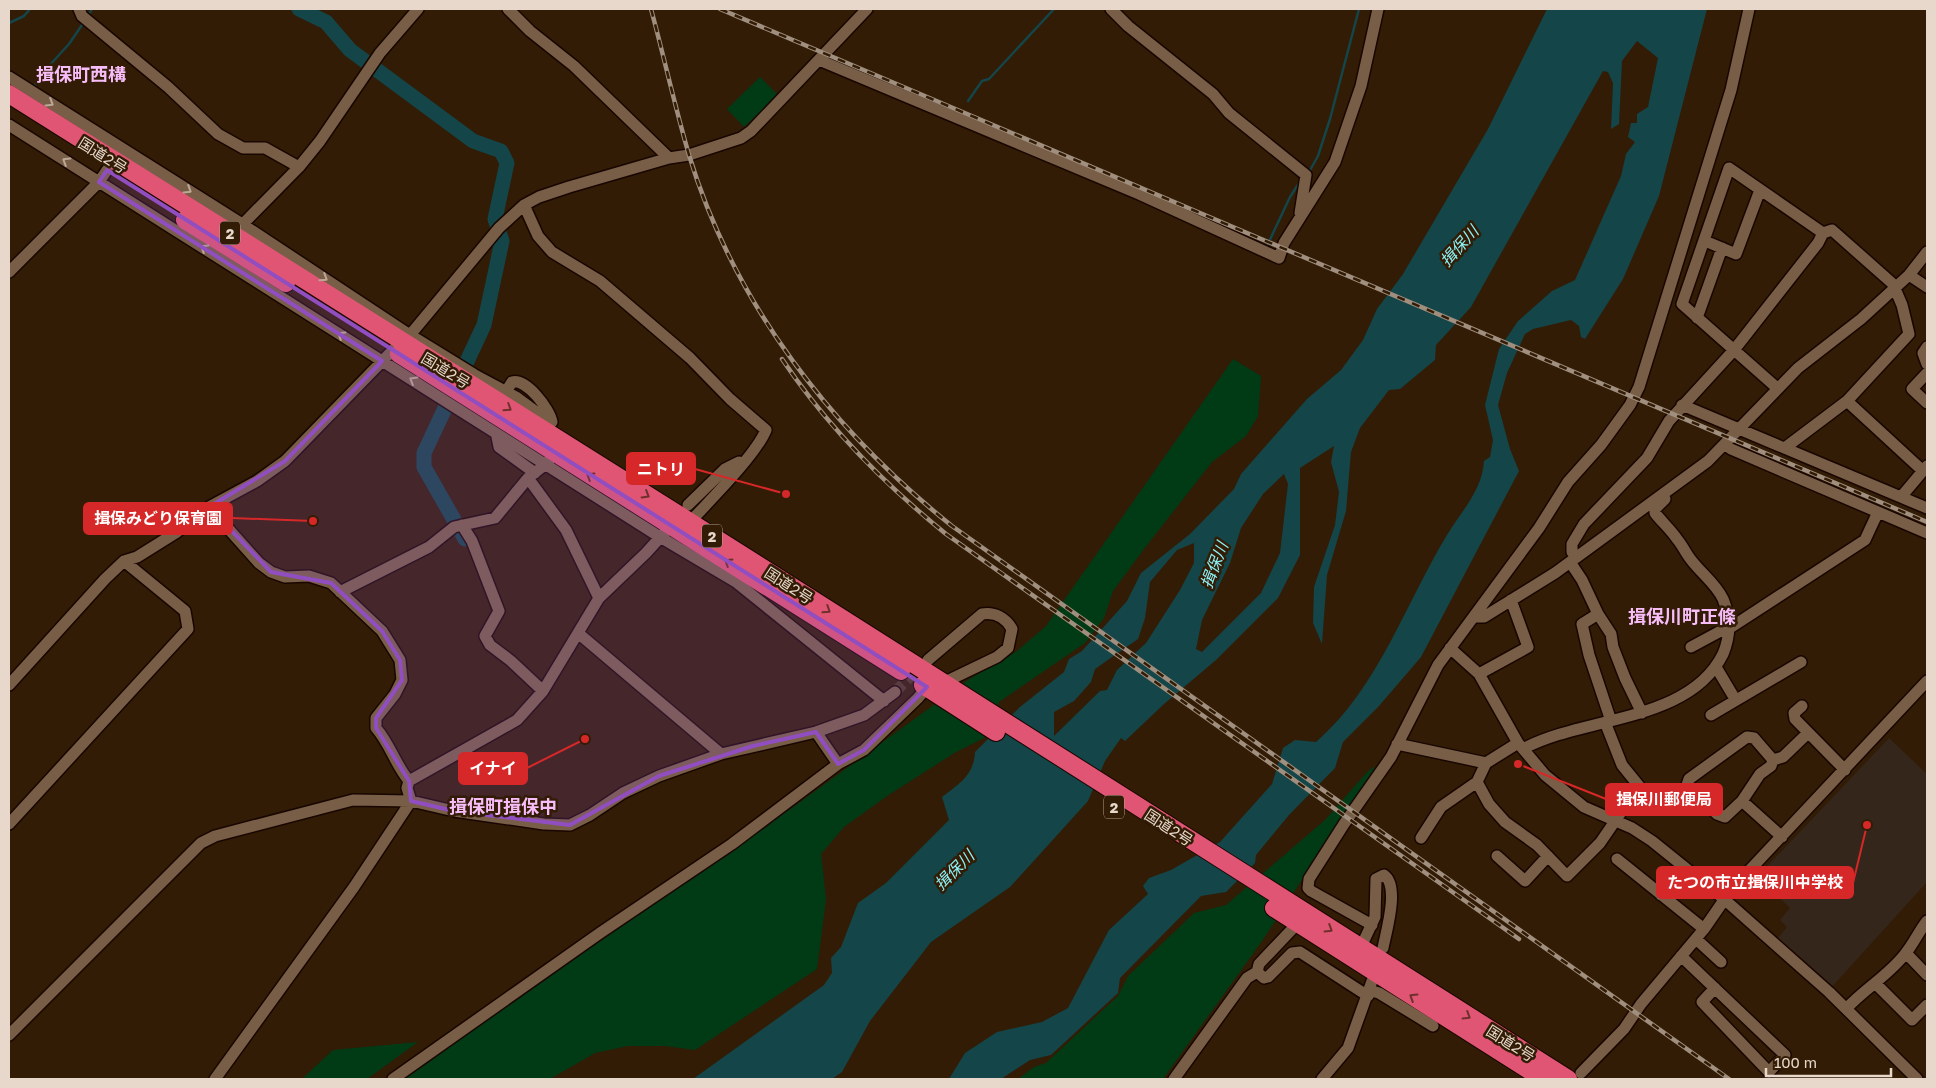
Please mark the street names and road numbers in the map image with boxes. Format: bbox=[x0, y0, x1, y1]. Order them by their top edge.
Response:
street label: 国道2号 bbox=[75, 133, 131, 177]
road number: 2 bbox=[220, 222, 240, 244]
street label: 国道2号 bbox=[418, 348, 474, 392]
road number: 2 bbox=[702, 524, 722, 548]
street label: 国道2号 bbox=[762, 563, 816, 607]
road number: 2 bbox=[1104, 796, 1124, 819]
street label: 国道2号 bbox=[1142, 805, 1196, 849]
street label: 国道2号 bbox=[1483, 1021, 1539, 1065]

